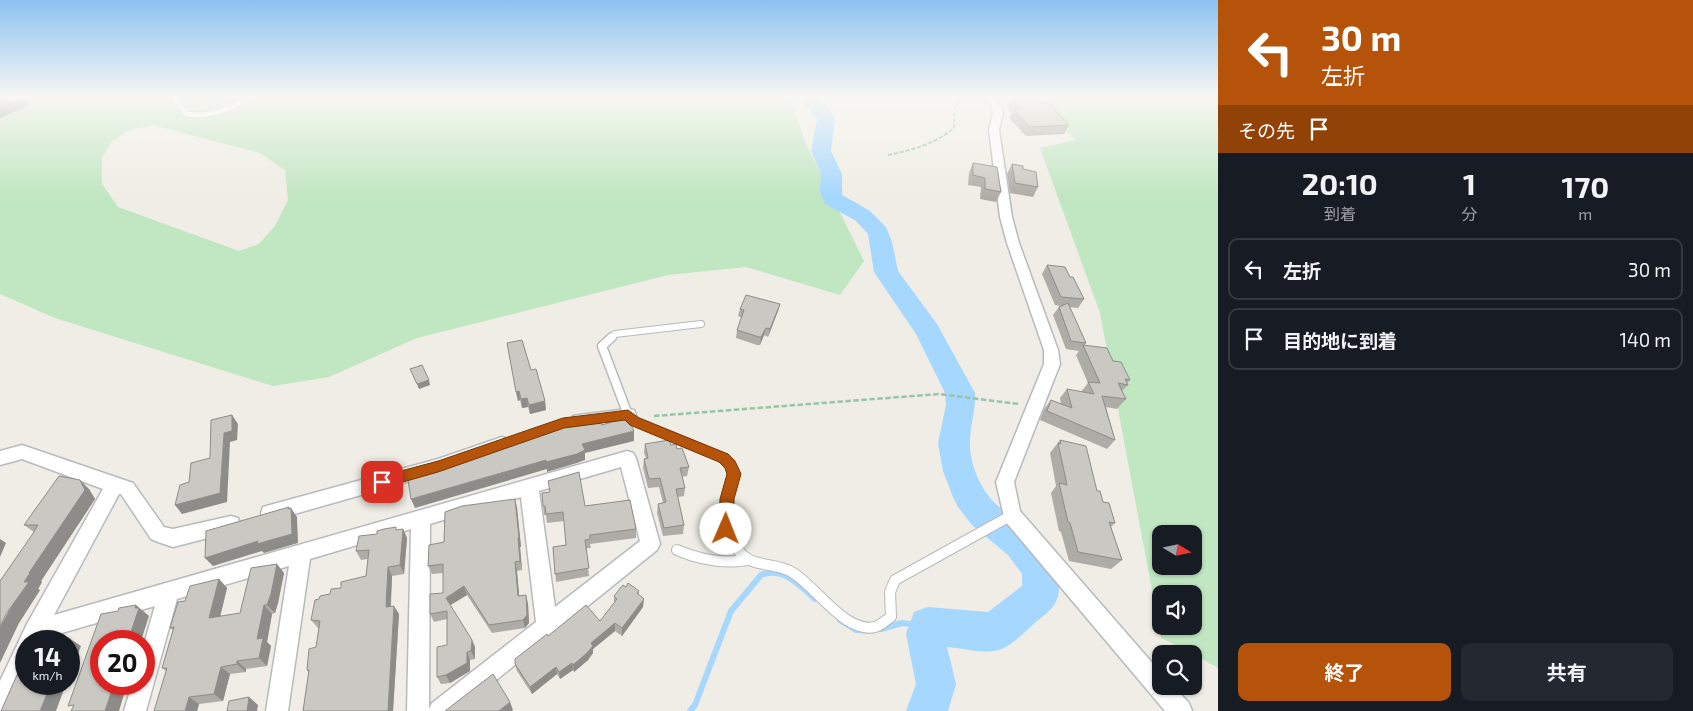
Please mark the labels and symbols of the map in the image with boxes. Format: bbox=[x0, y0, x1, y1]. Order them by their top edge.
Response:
pin bbox=[361, 461, 403, 503]
position arrow bbox=[699, 502, 751, 554]
north arrow bbox=[1152, 525, 1202, 575]
speed limit sign: 20 bbox=[90, 630, 155, 695]

